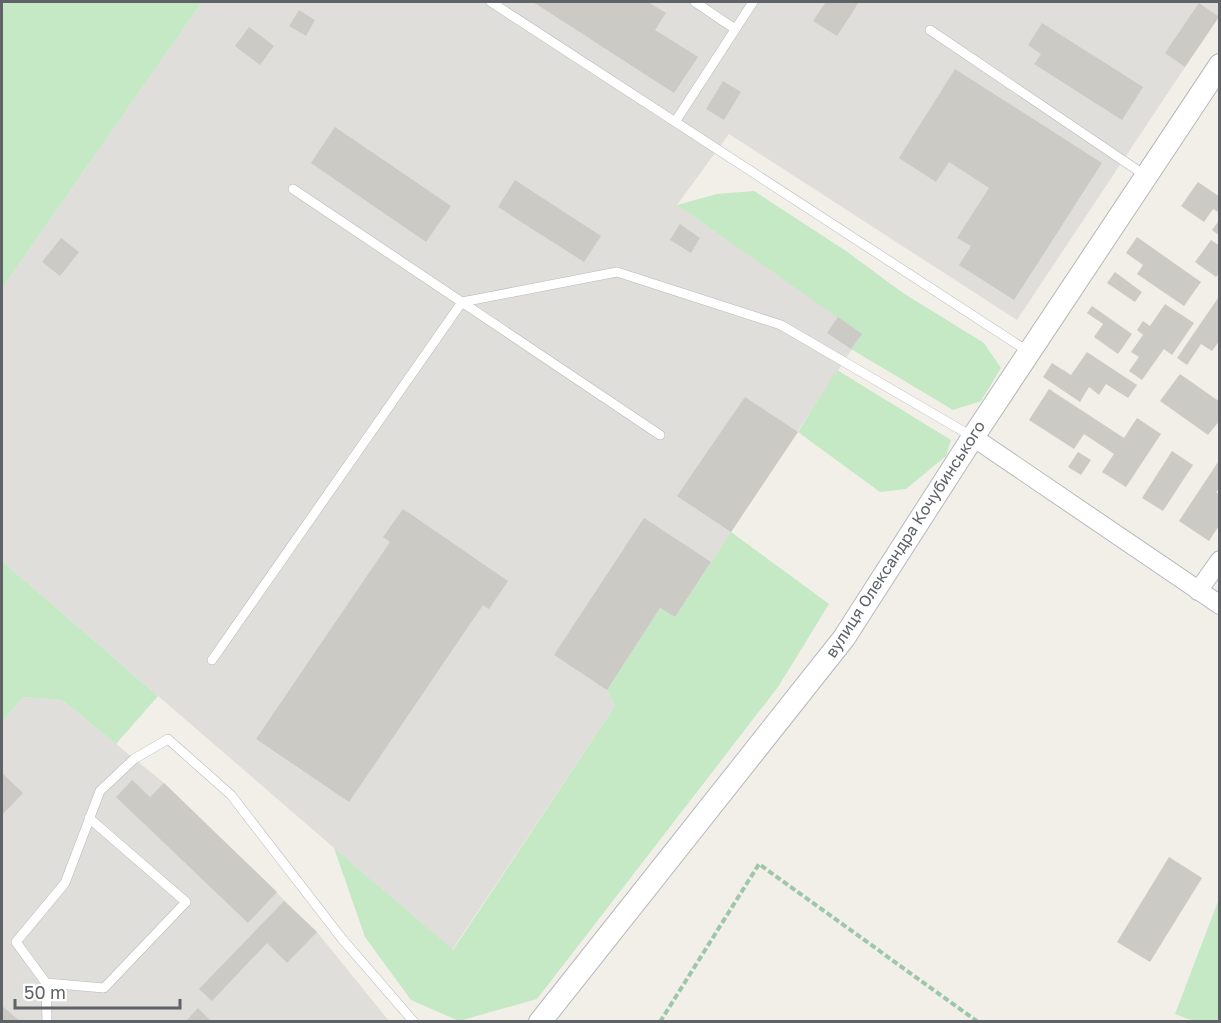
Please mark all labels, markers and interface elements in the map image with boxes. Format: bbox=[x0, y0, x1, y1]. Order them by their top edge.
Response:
street label: вулиця Олександра Кочубинського bbox=[821, 417, 989, 661]
scale bar bbox=[15, 972, 180, 1010]
text: 50 m bbox=[24, 981, 66, 1003]

